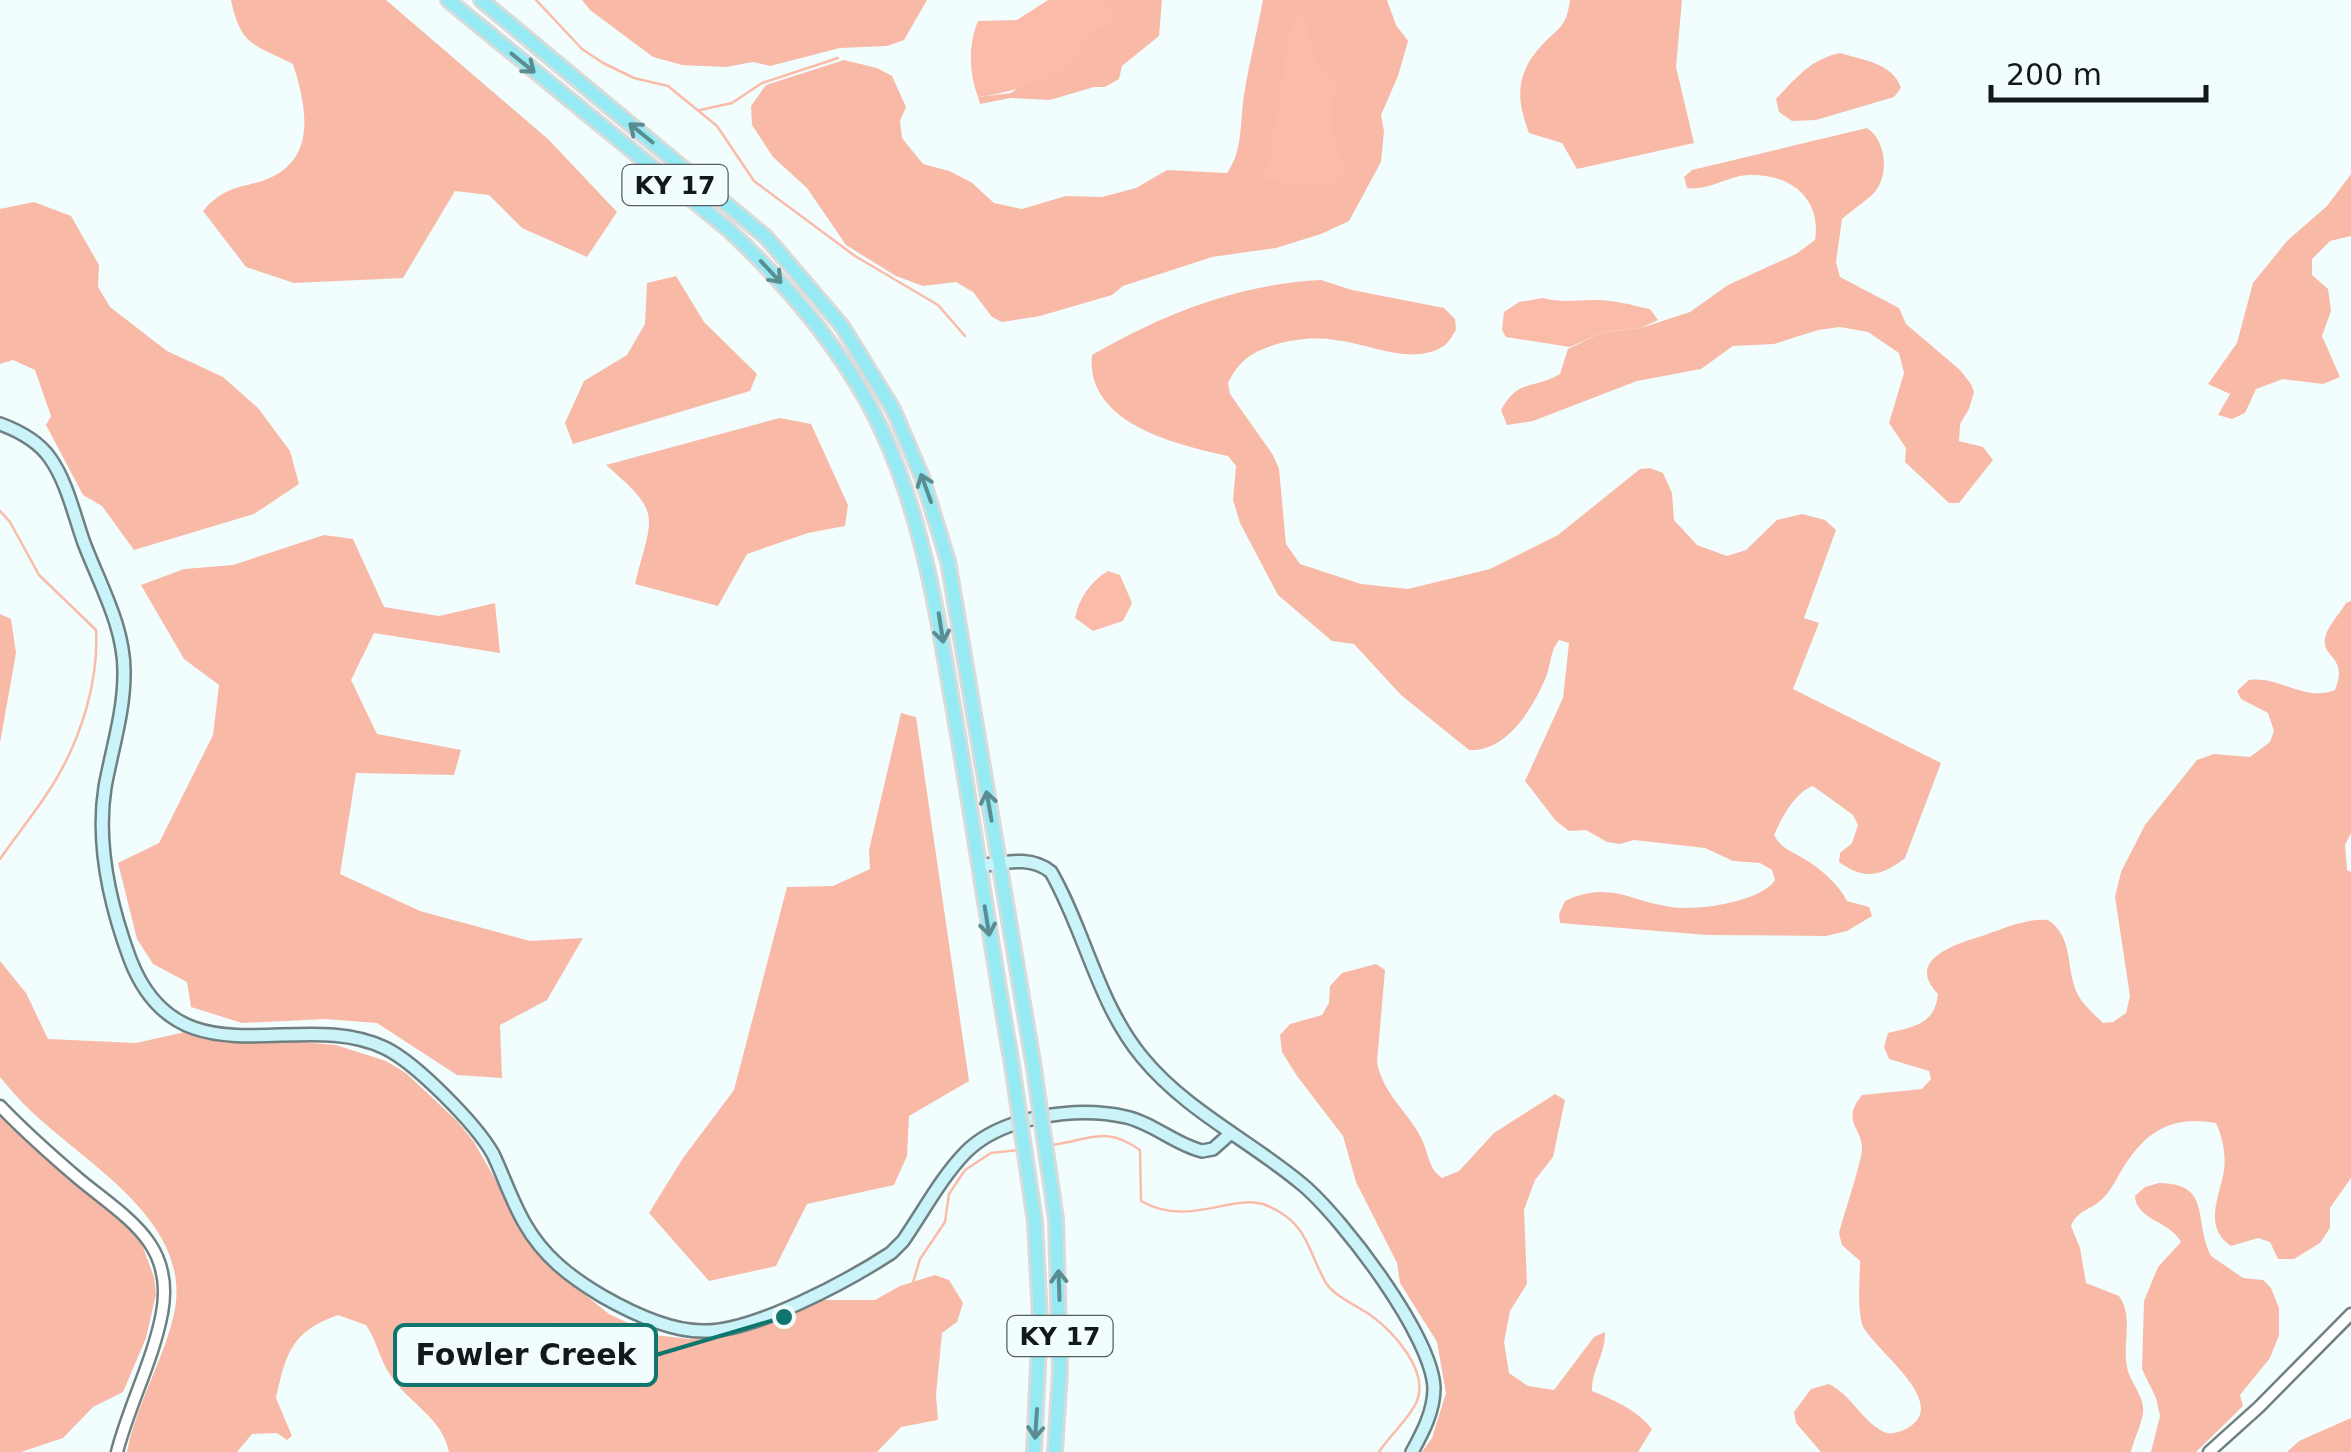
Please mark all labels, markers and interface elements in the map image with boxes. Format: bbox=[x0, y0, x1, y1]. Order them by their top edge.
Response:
scale bar bbox=[1991, 40, 2206, 102]
one-way arrow bbox=[509, 52, 535, 74]
text: 200 m bbox=[2006, 57, 2102, 92]
one-way arrow bbox=[629, 122, 655, 144]
road number: KY 17 bbox=[622, 165, 728, 205]
one-way arrow bbox=[759, 259, 782, 284]
one-way arrow bbox=[916, 473, 934, 504]
one-way arrow bbox=[932, 611, 950, 644]
one-way arrow bbox=[979, 791, 998, 823]
one-way arrow bbox=[979, 904, 997, 937]
one-way arrow bbox=[1049, 1269, 1068, 1301]
road number: KY 17 bbox=[1008, 1316, 1112, 1356]
callout: Fowler Creek bbox=[395, 1325, 656, 1385]
text: Fowler Creek bbox=[416, 1337, 638, 1372]
one-way arrow bbox=[1026, 1408, 1045, 1440]

